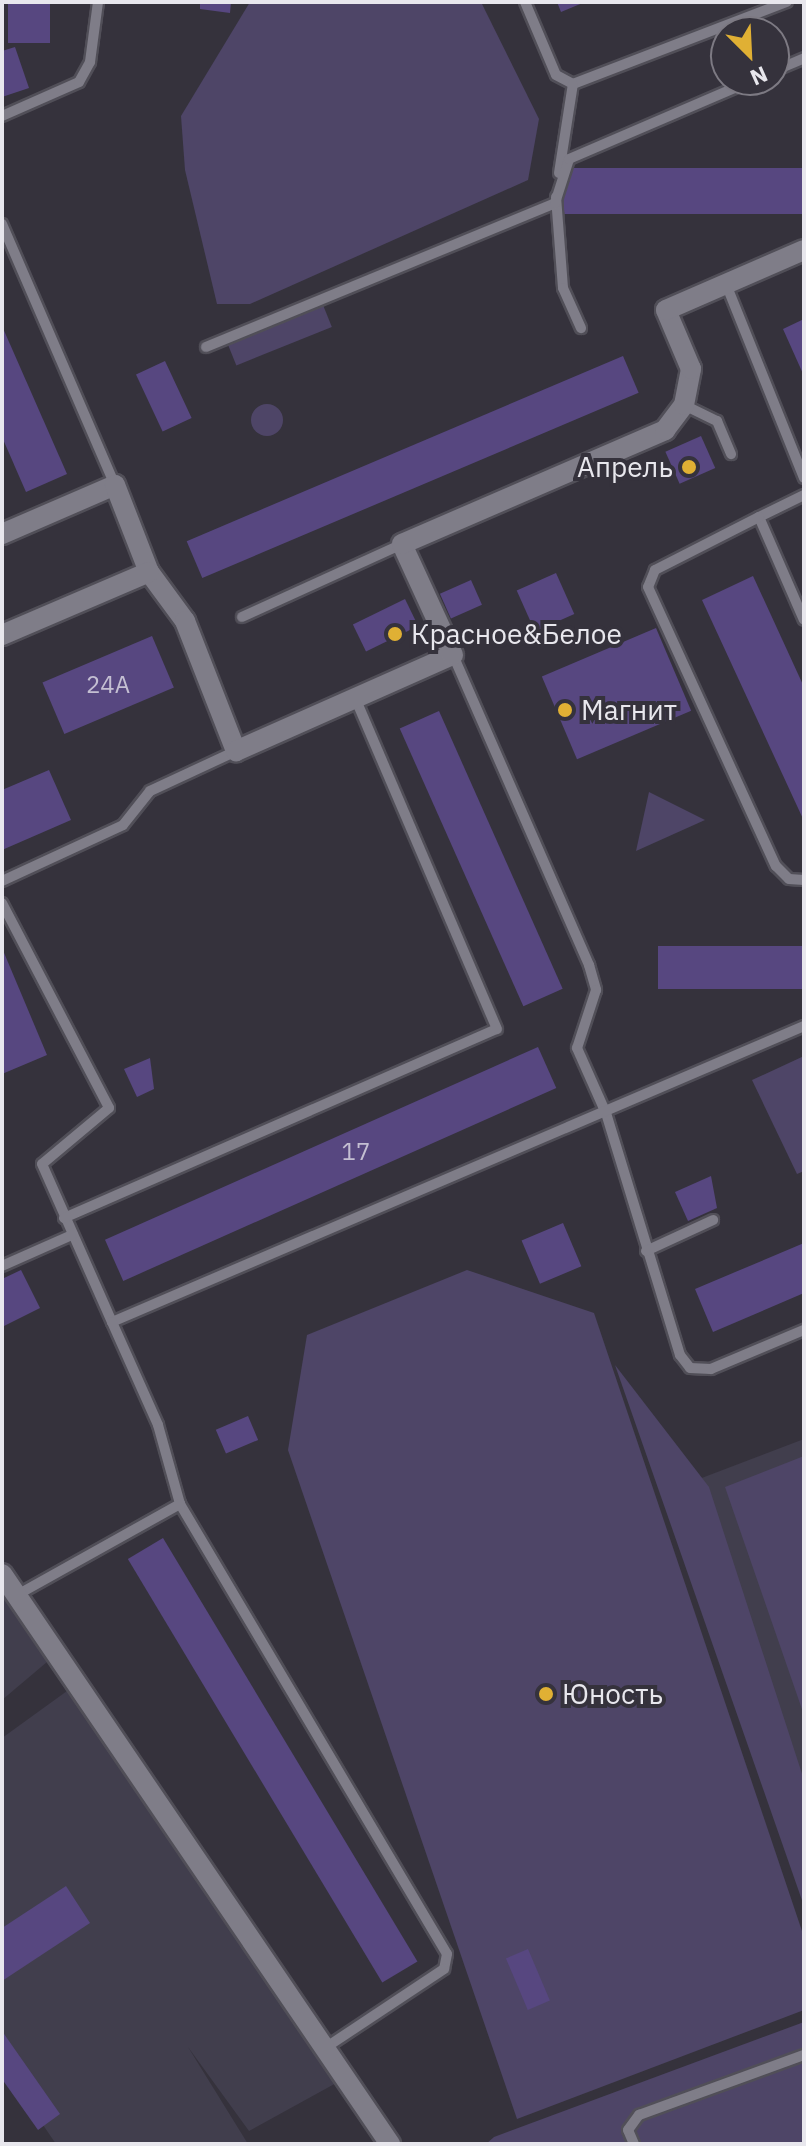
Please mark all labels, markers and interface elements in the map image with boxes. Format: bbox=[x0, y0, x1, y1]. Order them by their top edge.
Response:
north arrow bbox=[710, 16, 790, 96]
text: N bbox=[746, 60, 772, 93]
place label: Апрель bbox=[577, 450, 673, 484]
marker: Апрель bbox=[680, 458, 698, 476]
place label: Красное&Белое bbox=[411, 617, 622, 651]
marker: Красное&Белое bbox=[386, 625, 404, 643]
house number: 24А bbox=[86, 671, 130, 699]
place label: Магнит bbox=[581, 693, 677, 727]
marker: Магнит bbox=[556, 701, 574, 719]
house number: 17 bbox=[342, 1138, 370, 1166]
place label: Юность bbox=[562, 1677, 663, 1711]
marker: Юность bbox=[537, 1685, 555, 1703]

